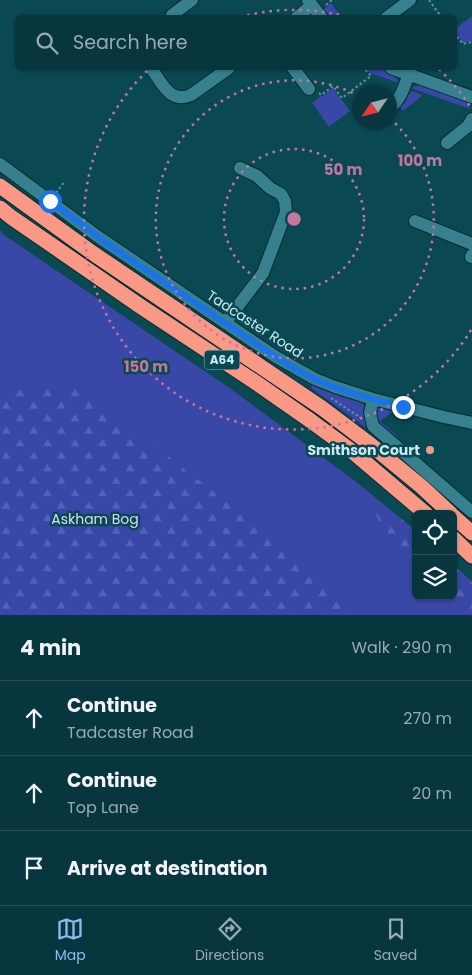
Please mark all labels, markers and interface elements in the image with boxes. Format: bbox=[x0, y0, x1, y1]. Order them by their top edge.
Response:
search box bbox=[15, 15, 457, 70]
icon: search bbox=[33, 29, 61, 57]
text: Search here bbox=[73, 29, 187, 56]
north arrow bbox=[352, 85, 397, 130]
text: 100 m bbox=[398, 150, 442, 171]
text: 50 m bbox=[324, 159, 362, 180]
route start bbox=[39, 190, 62, 213]
centre of rings bbox=[285, 210, 303, 228]
street label: Tadcaster Road bbox=[203, 285, 307, 363]
road number: A64 bbox=[204, 350, 240, 370]
text: 150 m bbox=[124, 356, 168, 377]
route end bbox=[392, 396, 415, 419]
place label: Smithson Court bbox=[307, 440, 420, 460]
marker: Smithson Court bbox=[424, 444, 436, 456]
park label: Askham Bog bbox=[51, 509, 139, 529]
map controls bbox=[412, 510, 457, 600]
button: locate bbox=[412, 510, 457, 555]
button: layers bbox=[412, 555, 457, 600]
text: 4 min bbox=[20, 633, 81, 662]
text: Walk · 290 m bbox=[351, 636, 452, 659]
text: Continue bbox=[67, 692, 157, 719]
icon: ahead bbox=[20, 704, 48, 732]
text: 270 m bbox=[403, 707, 452, 730]
text: Tadcaster Road bbox=[67, 721, 194, 744]
text: Continue bbox=[67, 767, 157, 794]
icon: ahead bbox=[20, 779, 48, 807]
text: 20 m bbox=[412, 782, 452, 805]
text: Top Lane bbox=[67, 796, 139, 819]
icon: arrive bbox=[20, 854, 48, 882]
text: Arrive at destination bbox=[67, 855, 268, 882]
tab: Map bbox=[55, 915, 86, 966]
tab: Directions bbox=[195, 915, 264, 966]
tab: Saved bbox=[374, 915, 417, 966]

